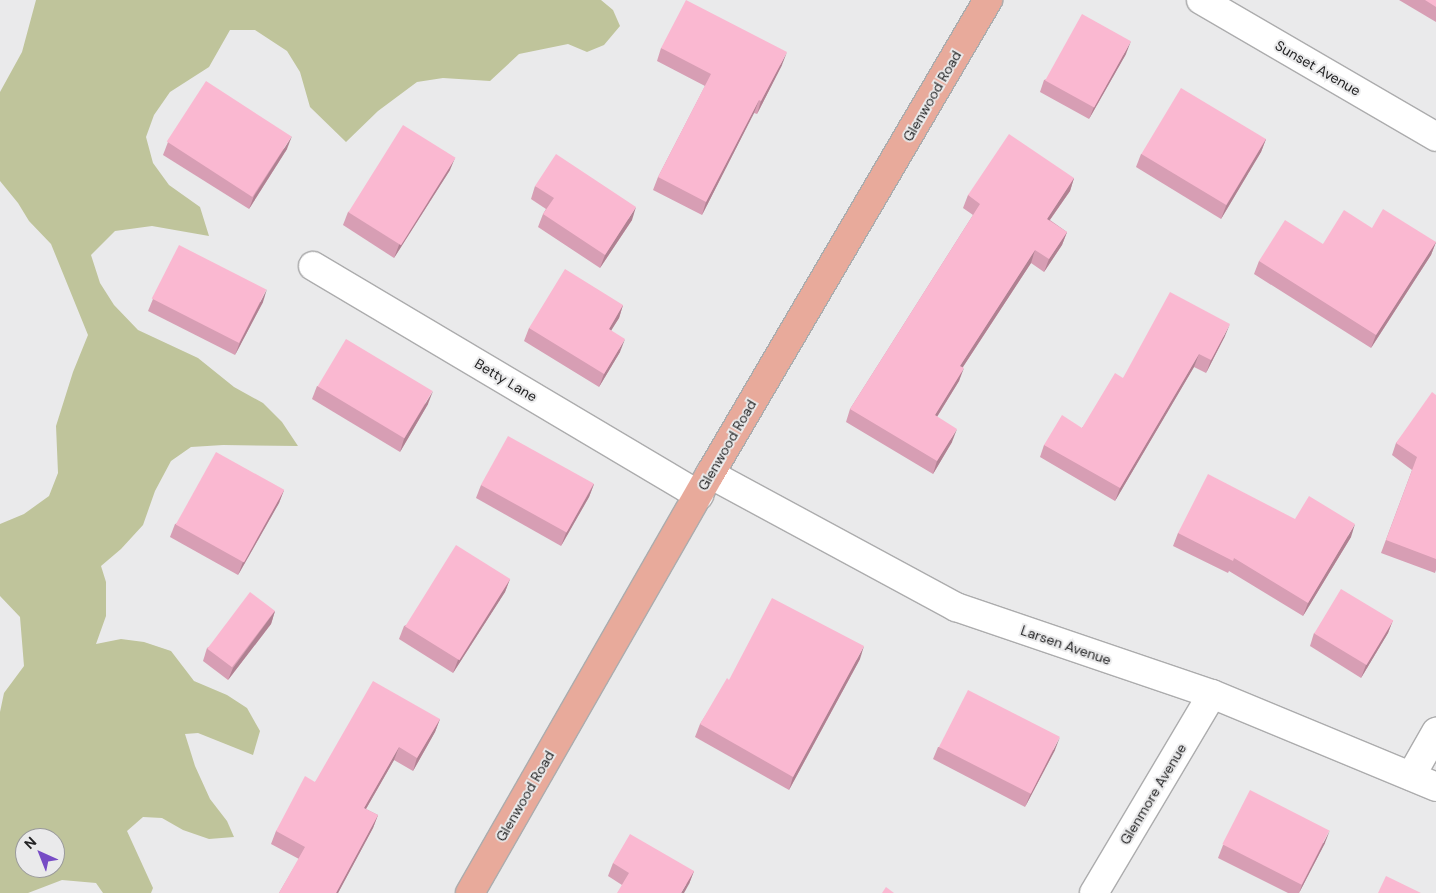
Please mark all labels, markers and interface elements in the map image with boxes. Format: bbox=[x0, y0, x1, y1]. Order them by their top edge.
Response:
street label: Sunset Avenue bbox=[1272, 37, 1364, 99]
street label: Glenwood Road bbox=[899, 48, 965, 144]
street label: Betty Lane bbox=[472, 355, 540, 405]
street label: Glenwood Road bbox=[694, 397, 760, 493]
street label: Larsen Avenue bbox=[1019, 622, 1113, 668]
street label: Glenmore Avenue bbox=[1116, 741, 1190, 847]
street label: Glenwood Road bbox=[492, 748, 558, 844]
north arrow bbox=[15, 828, 65, 878]
text: N bbox=[20, 833, 40, 853]

